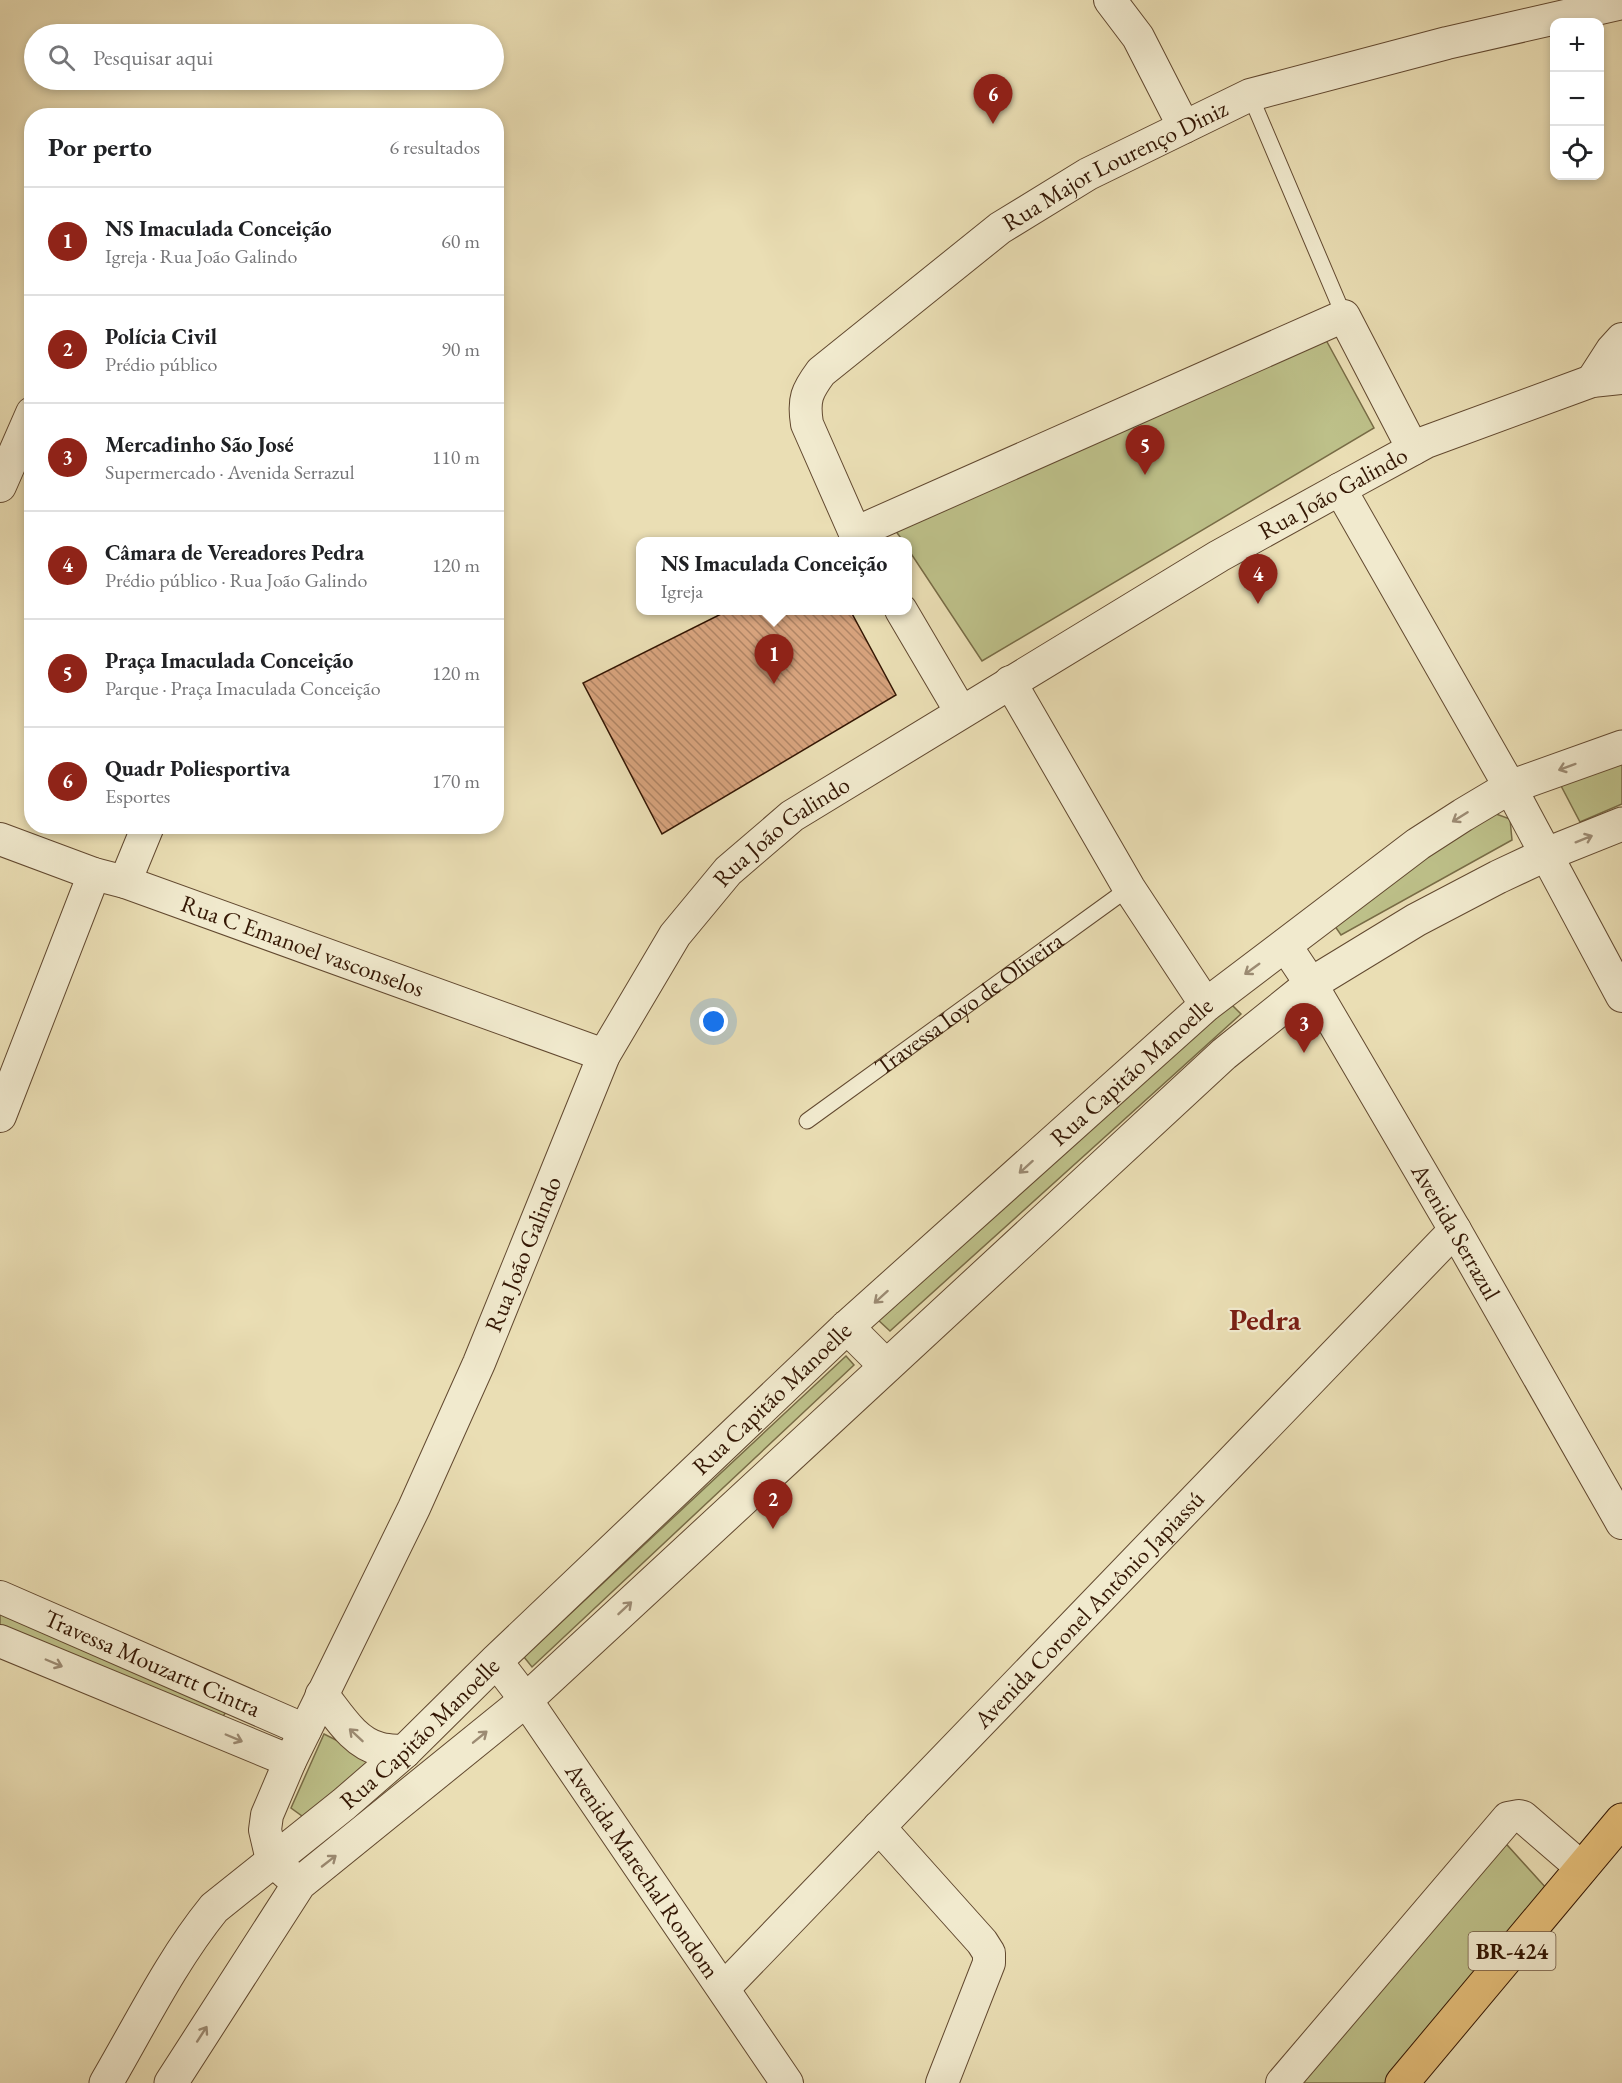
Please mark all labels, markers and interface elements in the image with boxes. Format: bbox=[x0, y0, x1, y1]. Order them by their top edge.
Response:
map controls bbox=[1550, 18, 1604, 180]
button: + bbox=[1550, 18, 1604, 72]
search box bbox=[24, 24, 504, 90]
icon: search bbox=[45, 41, 78, 74]
text: Pesquisar aqui bbox=[93, 43, 213, 72]
button: − bbox=[1550, 72, 1604, 126]
pin: 6 bbox=[974, 74, 1012, 124]
street label: Rua Major Lourenço Diniz bbox=[996, 92, 1232, 238]
button: locate bbox=[1550, 126, 1604, 180]
text: Por perto bbox=[48, 130, 152, 164]
text: 6 resultados bbox=[389, 134, 480, 160]
text: NS Imaculada Conceição bbox=[105, 214, 332, 243]
text: 1 bbox=[62, 228, 73, 254]
text: 60 m bbox=[441, 228, 480, 254]
text: Igreja · Rua João Galindo bbox=[105, 243, 297, 269]
text: Polícia Civil bbox=[105, 322, 217, 351]
text: 2 bbox=[62, 336, 73, 362]
text: 90 m bbox=[441, 336, 480, 362]
text: Prédio público bbox=[105, 351, 218, 377]
pin: 5 bbox=[1126, 426, 1164, 475]
text: Mercadinho São José bbox=[105, 430, 294, 459]
street label: Rua João Galindo bbox=[1253, 439, 1413, 546]
text: 3 bbox=[62, 444, 73, 470]
text: 110 m bbox=[432, 444, 480, 470]
text: Supermercado · Avenida Serrazul bbox=[105, 459, 355, 485]
popup bbox=[636, 537, 912, 615]
text: Câmara de Vereadores Pedra bbox=[105, 538, 364, 567]
text: NS Imaculada Conceição bbox=[661, 549, 887, 578]
text: 4 bbox=[62, 552, 73, 578]
text: 120 m bbox=[432, 552, 480, 578]
pin: 4 bbox=[1238, 554, 1278, 604]
text: Prédio público · Rua João Galindo bbox=[105, 567, 367, 593]
text: Igreja bbox=[661, 578, 703, 604]
pin: 1 bbox=[754, 634, 794, 684]
text: Praça Imaculada Conceição bbox=[105, 646, 353, 675]
text: 5 bbox=[62, 660, 73, 686]
text: 120 m bbox=[432, 660, 480, 686]
text: Parque · Praça Imaculada Conceição bbox=[105, 675, 381, 701]
text: Quadr Poliesportiva bbox=[105, 754, 290, 783]
one-way arrow bbox=[1558, 763, 1577, 774]
text: 6 bbox=[62, 768, 73, 794]
text: 170 m bbox=[432, 768, 480, 794]
street label: Rua João Galindo bbox=[705, 768, 855, 893]
text: Esportes bbox=[105, 783, 170, 809]
one-way arrow bbox=[1452, 812, 1469, 824]
one-way arrow bbox=[1575, 833, 1593, 844]
street label: Rua C Emanoel vasconselos bbox=[177, 888, 428, 1004]
street label: Travessa Ioyo de Oliveira bbox=[868, 925, 1069, 1082]
one-way arrow bbox=[1244, 963, 1260, 975]
street label: Rua Capitão Manoelle bbox=[1043, 990, 1219, 1153]
pin: 3 bbox=[1284, 1004, 1324, 1053]
your location bbox=[699, 1007, 728, 1036]
street label: Avenida Serrazul bbox=[1404, 1157, 1508, 1306]
one-way arrow bbox=[1019, 1160, 1034, 1174]
street label: Rua João Galindo bbox=[477, 1171, 568, 1336]
one-way arrow bbox=[874, 1290, 889, 1304]
district label: Pedra bbox=[1229, 1300, 1302, 1339]
street label: Rua Capitão Manoelle bbox=[685, 1315, 858, 1481]
pin: 2 bbox=[754, 1480, 792, 1529]
street label: Avenida Coronel Antônio Japiassú bbox=[966, 1483, 1211, 1735]
one-way arrow bbox=[618, 1601, 633, 1615]
street label: Travessa Mouzartt Cintra bbox=[39, 1602, 266, 1724]
street label: Rua Capitão Manoelle bbox=[333, 1650, 506, 1816]
one-way arrow bbox=[44, 1658, 63, 1669]
one-way arrow bbox=[349, 1728, 364, 1742]
one-way arrow bbox=[472, 1731, 488, 1744]
one-way arrow bbox=[224, 1733, 243, 1744]
street label: Avenida Marechal Rondom bbox=[558, 1756, 727, 1985]
one-way arrow bbox=[321, 1854, 337, 1867]
road number: BR-424 bbox=[1468, 1932, 1556, 1970]
one-way arrow bbox=[197, 2026, 209, 2043]

